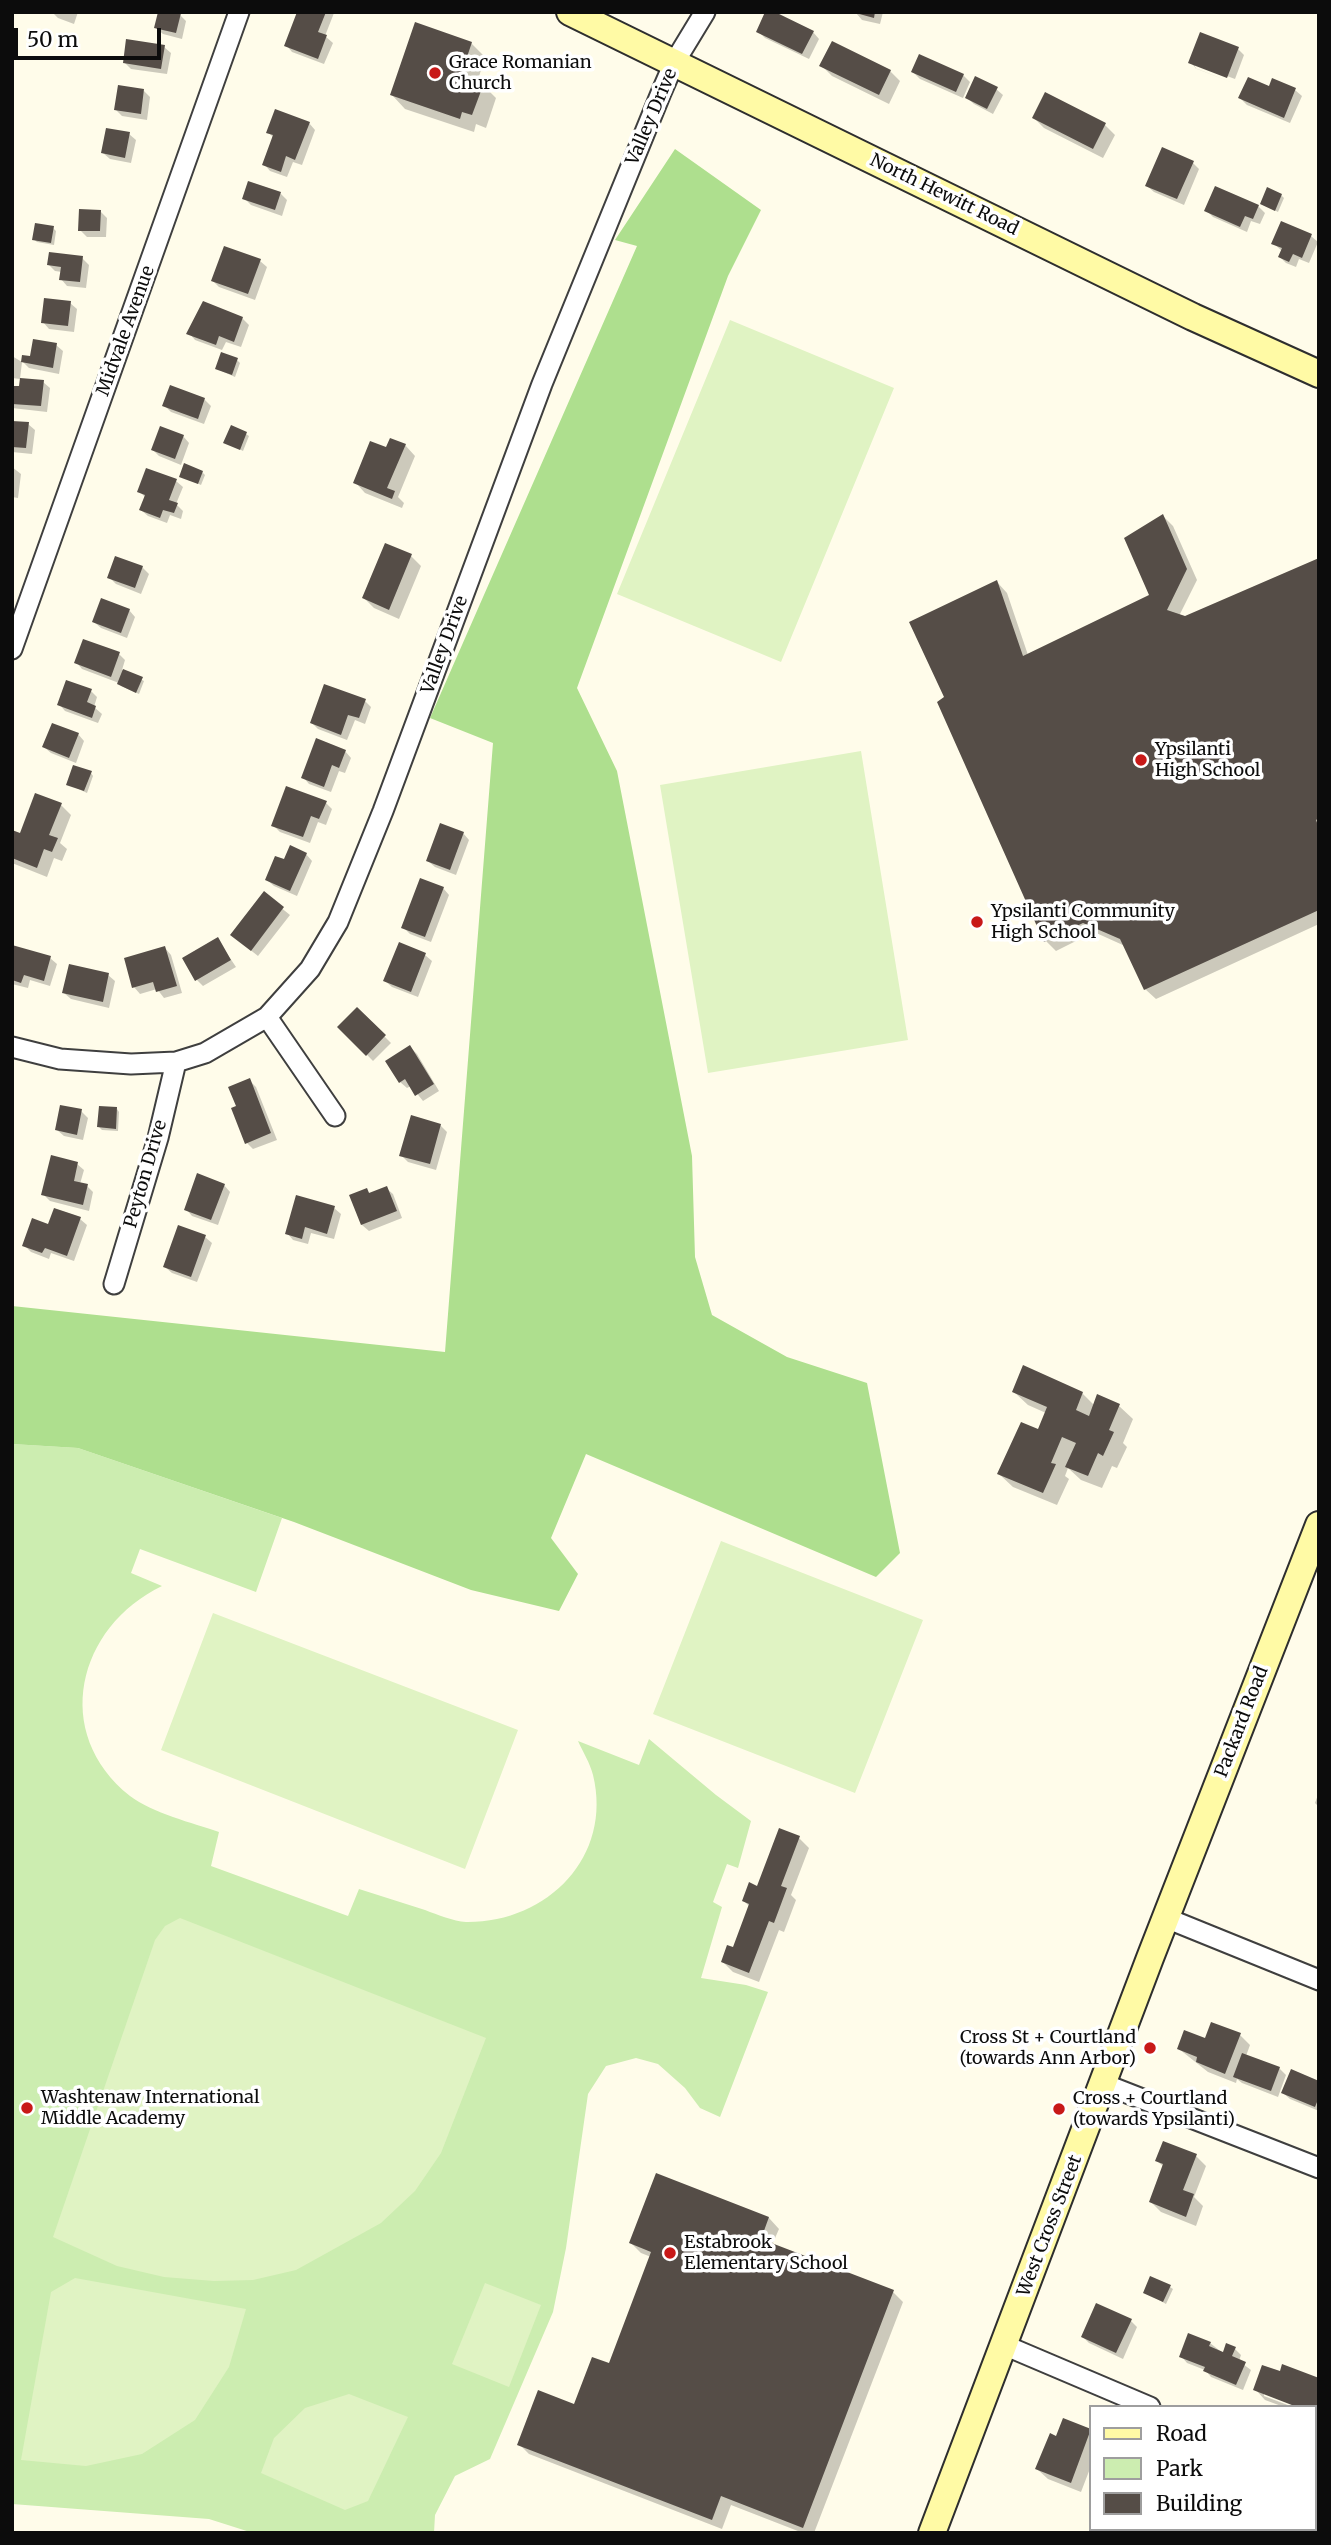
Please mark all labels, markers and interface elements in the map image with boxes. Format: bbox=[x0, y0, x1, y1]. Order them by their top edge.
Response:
scale bar bbox=[18, 14, 164, 58]
text: 50 m bbox=[27, 26, 78, 53]
place label: Grace Romanian Church bbox=[449, 52, 592, 94]
marker: Grace Romanian Church bbox=[427, 65, 443, 81]
street label: Valley Drive bbox=[622, 65, 682, 169]
street label: North Hewitt Road bbox=[866, 150, 1022, 240]
street label: Midvale Avenue bbox=[92, 263, 160, 399]
street label: Valley Drive bbox=[417, 593, 473, 697]
place label: Ypsilanti High School bbox=[1155, 739, 1260, 782]
marker: Ypsilanti High School bbox=[1133, 752, 1149, 768]
place label: Ypsilanti Community High School bbox=[991, 901, 1175, 944]
marker: Ypsilanti Community High School bbox=[969, 914, 985, 930]
street label: Peyton Drive bbox=[120, 1118, 172, 1230]
street label: Packard Road bbox=[1211, 1663, 1273, 1781]
place label: Cross St + Courtland (towards Ann Arbor) bbox=[960, 2027, 1136, 2070]
marker: Cross St + Courtland (towards Ann Arbor) bbox=[1142, 2040, 1158, 2056]
place label: Washtenaw International Middle Academy bbox=[41, 2087, 259, 2130]
place label: Cross + Courtland (towards Ypsilanti) bbox=[1073, 2088, 1235, 2130]
marker: Washtenaw International Middle Academy bbox=[19, 2100, 35, 2116]
marker: Cross + Courtland (towards Ypsilanti) bbox=[1051, 2101, 1067, 2117]
street label: West Cross Street bbox=[1013, 2152, 1087, 2300]
place label: Estabrook Elementary School bbox=[684, 2232, 848, 2274]
marker: Estabrook Elementary School bbox=[662, 2245, 678, 2261]
legend bbox=[1090, 2405, 1317, 2531]
text: Road bbox=[1156, 2420, 1207, 2447]
text: Park bbox=[1156, 2455, 1203, 2482]
text: Building bbox=[1156, 2490, 1242, 2517]

